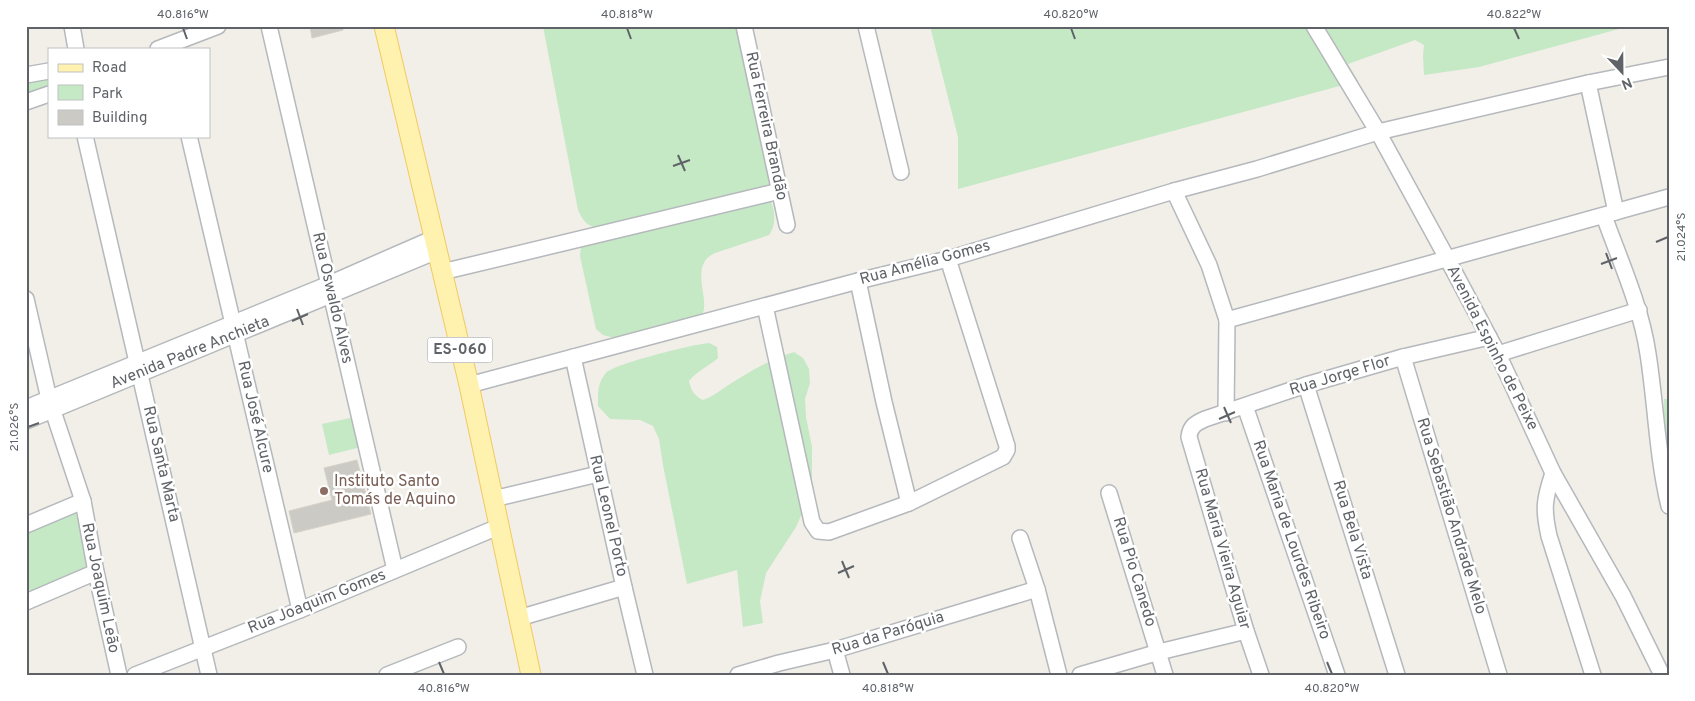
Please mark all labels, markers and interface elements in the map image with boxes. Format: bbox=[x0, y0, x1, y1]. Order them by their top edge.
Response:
text: 40.816°W bbox=[157, 7, 209, 23]
text: 40.818°W bbox=[601, 7, 653, 23]
text: 40.820°W bbox=[1044, 7, 1099, 23]
text: 40.822°W bbox=[1487, 7, 1541, 23]
legend bbox=[48, 48, 210, 138]
north arrow bbox=[1598, 48, 1648, 98]
street label: Rua Ferreira Brandão bbox=[740, 50, 792, 202]
text: Road bbox=[92, 59, 127, 78]
text: N bbox=[1618, 73, 1634, 92]
text: Park bbox=[92, 85, 123, 104]
text: Building bbox=[92, 109, 147, 128]
text: 21.024°S bbox=[1674, 213, 1690, 261]
street label: Rua Oswaldo Alves bbox=[307, 230, 357, 366]
street label: Rua Amélia Gomes bbox=[858, 236, 992, 290]
street label: Avenida Espinho de Peixe bbox=[1442, 262, 1542, 434]
street label: Avenida Padre Anchieta bbox=[107, 312, 273, 394]
road number: ES-060 bbox=[428, 338, 492, 362]
street label: Rua Jorge Flor bbox=[1287, 351, 1393, 401]
street label: Rua José Alcure bbox=[232, 359, 278, 475]
text: 21.026°S bbox=[7, 403, 23, 451]
street label: Rua Santa Marta bbox=[138, 404, 184, 524]
street label: Rua Sebastião Andrade Melo bbox=[1412, 415, 1490, 617]
street label: Rua Maria de Lourdes Ribeiro bbox=[1247, 438, 1335, 642]
street label: Rua Leonel Porto bbox=[584, 453, 632, 579]
street label: Rua Maria Vieira Aguiar bbox=[1189, 466, 1255, 632]
place label: Instituto Santo Tomás de Aquino bbox=[334, 472, 456, 510]
street label: Rua Bela Vista bbox=[1327, 478, 1377, 582]
marker: Instituto Santo Tomás de Aquino bbox=[318, 485, 330, 497]
street label: Rua Pio Canedo bbox=[1108, 515, 1160, 629]
street label: Rua Joaquim Leão bbox=[76, 521, 124, 655]
street label: Rua Joaquim Gomes bbox=[245, 565, 389, 639]
street label: Rua da Paróquia bbox=[829, 607, 947, 661]
text: 40.816°W bbox=[418, 681, 470, 697]
text: 40.818°W bbox=[862, 681, 914, 697]
text: 40.820°W bbox=[1305, 681, 1360, 697]

